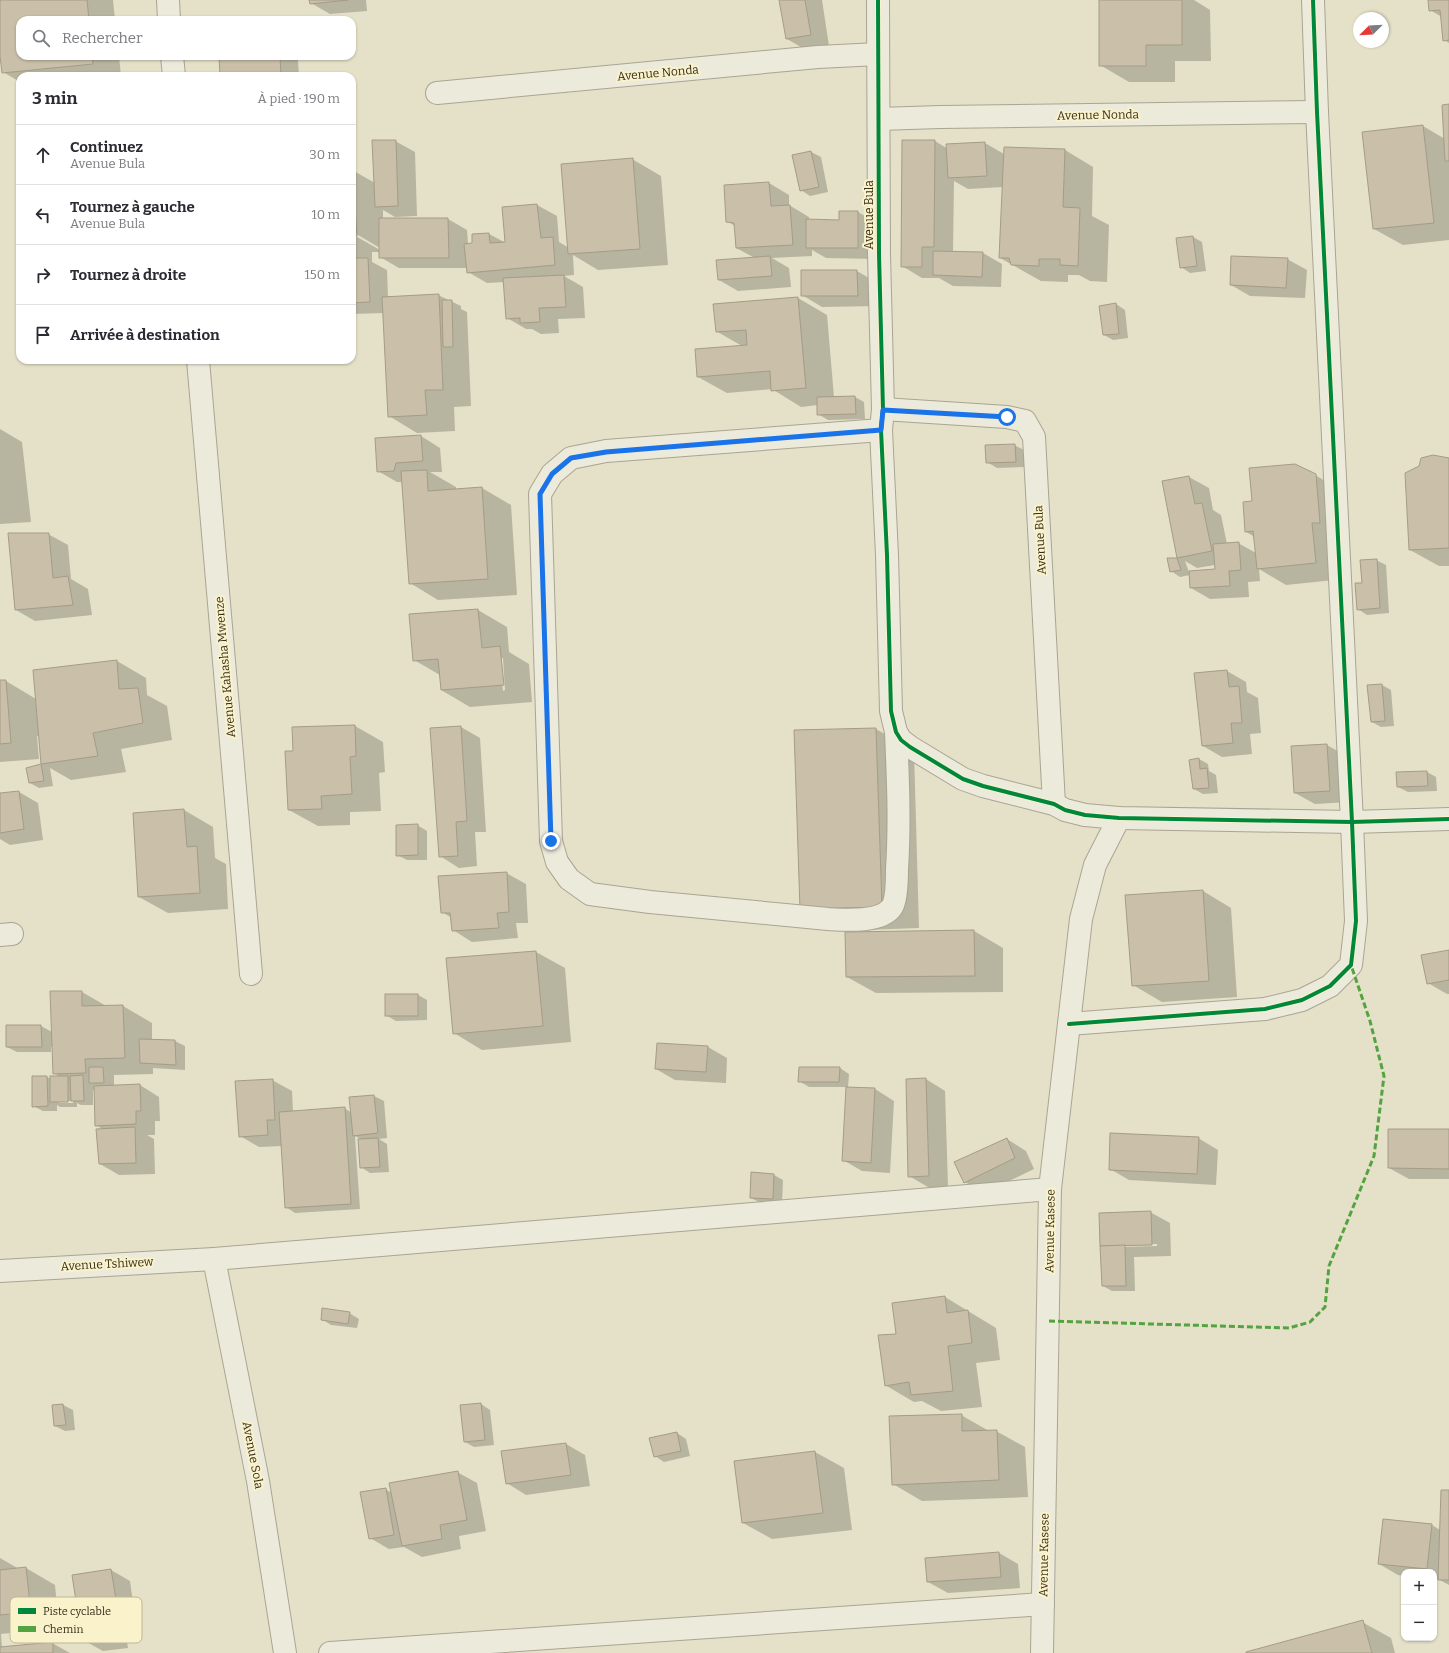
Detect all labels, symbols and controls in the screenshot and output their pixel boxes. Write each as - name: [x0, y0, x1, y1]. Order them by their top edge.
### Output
- north arrow: [1353, 12, 1389, 48]
- search box: [16, 16, 356, 60]
- icon: search: [30, 27, 52, 49]
- text: Rechercher: [62, 29, 143, 47]
- street label: Avenue Nonda: [617, 62, 700, 84]
- text: 3 min: [32, 88, 77, 109]
- text: À pied · 190 m: [258, 91, 340, 106]
- street label: Avenue Nonda: [1057, 107, 1139, 123]
- text: Continuez: [70, 138, 143, 156]
- icon: ahead: [32, 144, 54, 166]
- text: 30 m: [309, 147, 340, 162]
- text: Avenue Bula: [70, 156, 145, 171]
- street label: Avenue Bula: [862, 180, 876, 250]
- text: Tournez à gauche: [70, 198, 195, 216]
- icon: left: [32, 204, 54, 226]
- text: 10 m: [311, 207, 340, 222]
- text: Avenue Bula: [70, 216, 145, 231]
- icon: right: [32, 264, 54, 286]
- text: Tournez à droite: [70, 266, 186, 284]
- text: 150 m: [304, 267, 340, 282]
- icon: arrive: [32, 324, 54, 346]
- text: Arrivée à destination: [70, 326, 220, 344]
- route start: [998, 408, 1016, 426]
- street label: Avenue Bula: [1031, 505, 1049, 575]
- street label: Avenue Kahasha Mwenze: [212, 596, 238, 738]
- route end: [542, 832, 560, 850]
- street label: Avenue Kasese: [1042, 1189, 1058, 1273]
- street label: Avenue Tshiwew: [60, 1255, 154, 1273]
- street label: Avenue Sola: [240, 1420, 266, 1490]
- street label: Avenue Kasese: [1036, 1513, 1052, 1597]
- map controls: [1401, 1569, 1437, 1641]
- button: +: [1401, 1569, 1437, 1605]
- legend: [10, 1597, 142, 1643]
- text: Piste cyclable: [43, 1605, 111, 1618]
- button: −: [1401, 1605, 1437, 1641]
- text: Chemin: [43, 1623, 83, 1636]

